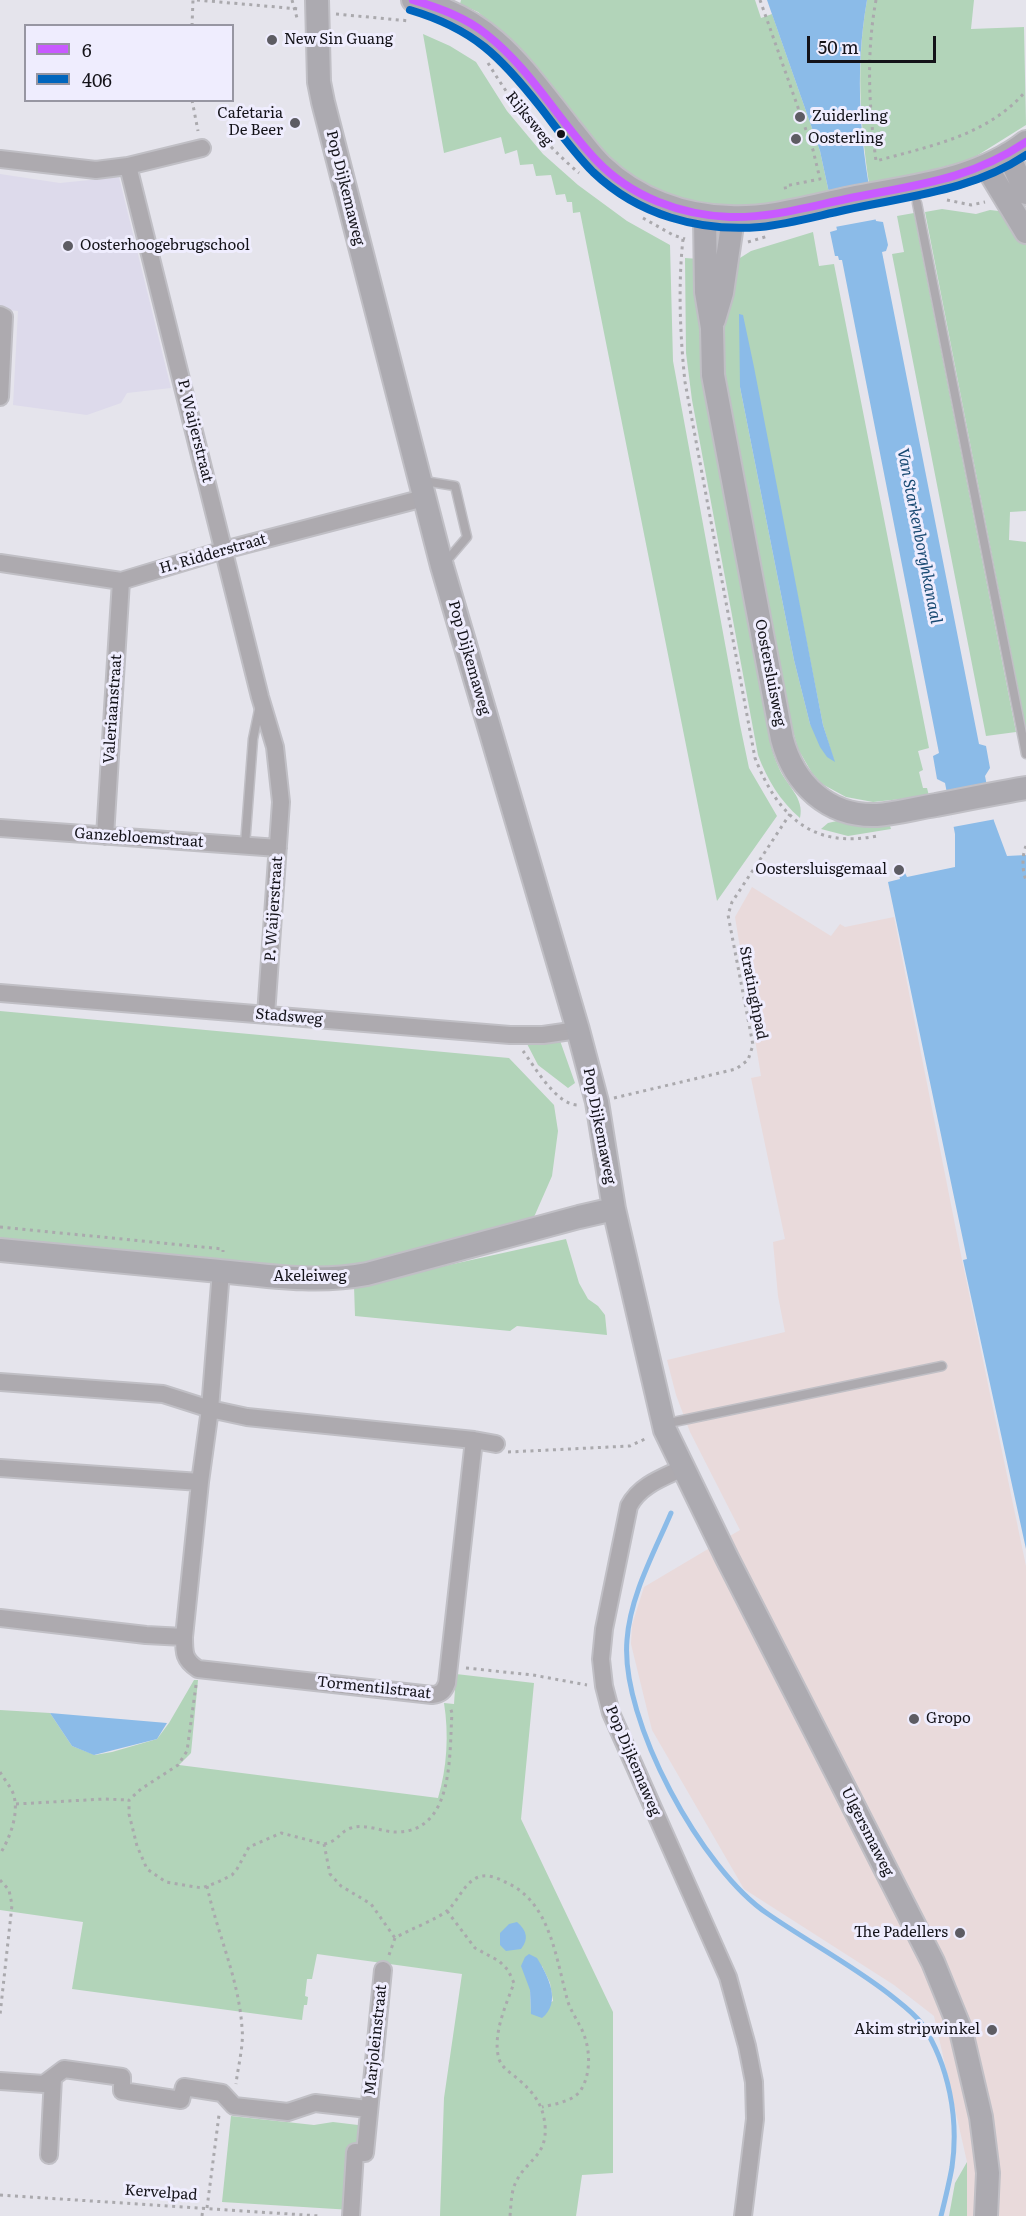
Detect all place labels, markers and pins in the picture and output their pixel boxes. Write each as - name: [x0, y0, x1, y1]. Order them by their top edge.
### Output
- place label: New Sin Guang: [284, 31, 393, 49]
- marker: New Sin Guang: [265, 33, 279, 47]
- place label: Cafetaria De Beer: [217, 105, 283, 140]
- place label: Zuiderling: [812, 108, 888, 126]
- marker: Zuiderling: [793, 110, 807, 124]
- marker: Cafetaria De Beer: [288, 116, 302, 130]
- unlabelled marker: [555, 128, 567, 140]
- place label: Oosterling: [808, 130, 883, 148]
- marker: Oosterling: [789, 132, 803, 146]
- place label: Oosterhoogebrugschool: [80, 237, 250, 255]
- marker: Oosterhoogebrugschool: [61, 239, 75, 253]
- place label: Oostersluisgemaal: [755, 861, 887, 879]
- marker: Oostersluisgemaal: [892, 863, 906, 877]
- place label: Gropo: [926, 1710, 971, 1728]
- marker: Gropo: [907, 1712, 921, 1726]
- place label: The Padellers: [854, 1924, 948, 1942]
- marker: The Padellers: [953, 1926, 967, 1940]
- place label: Akim stripwinkel: [854, 2021, 980, 2039]
- marker: Akim stripwinkel: [985, 2023, 999, 2037]

